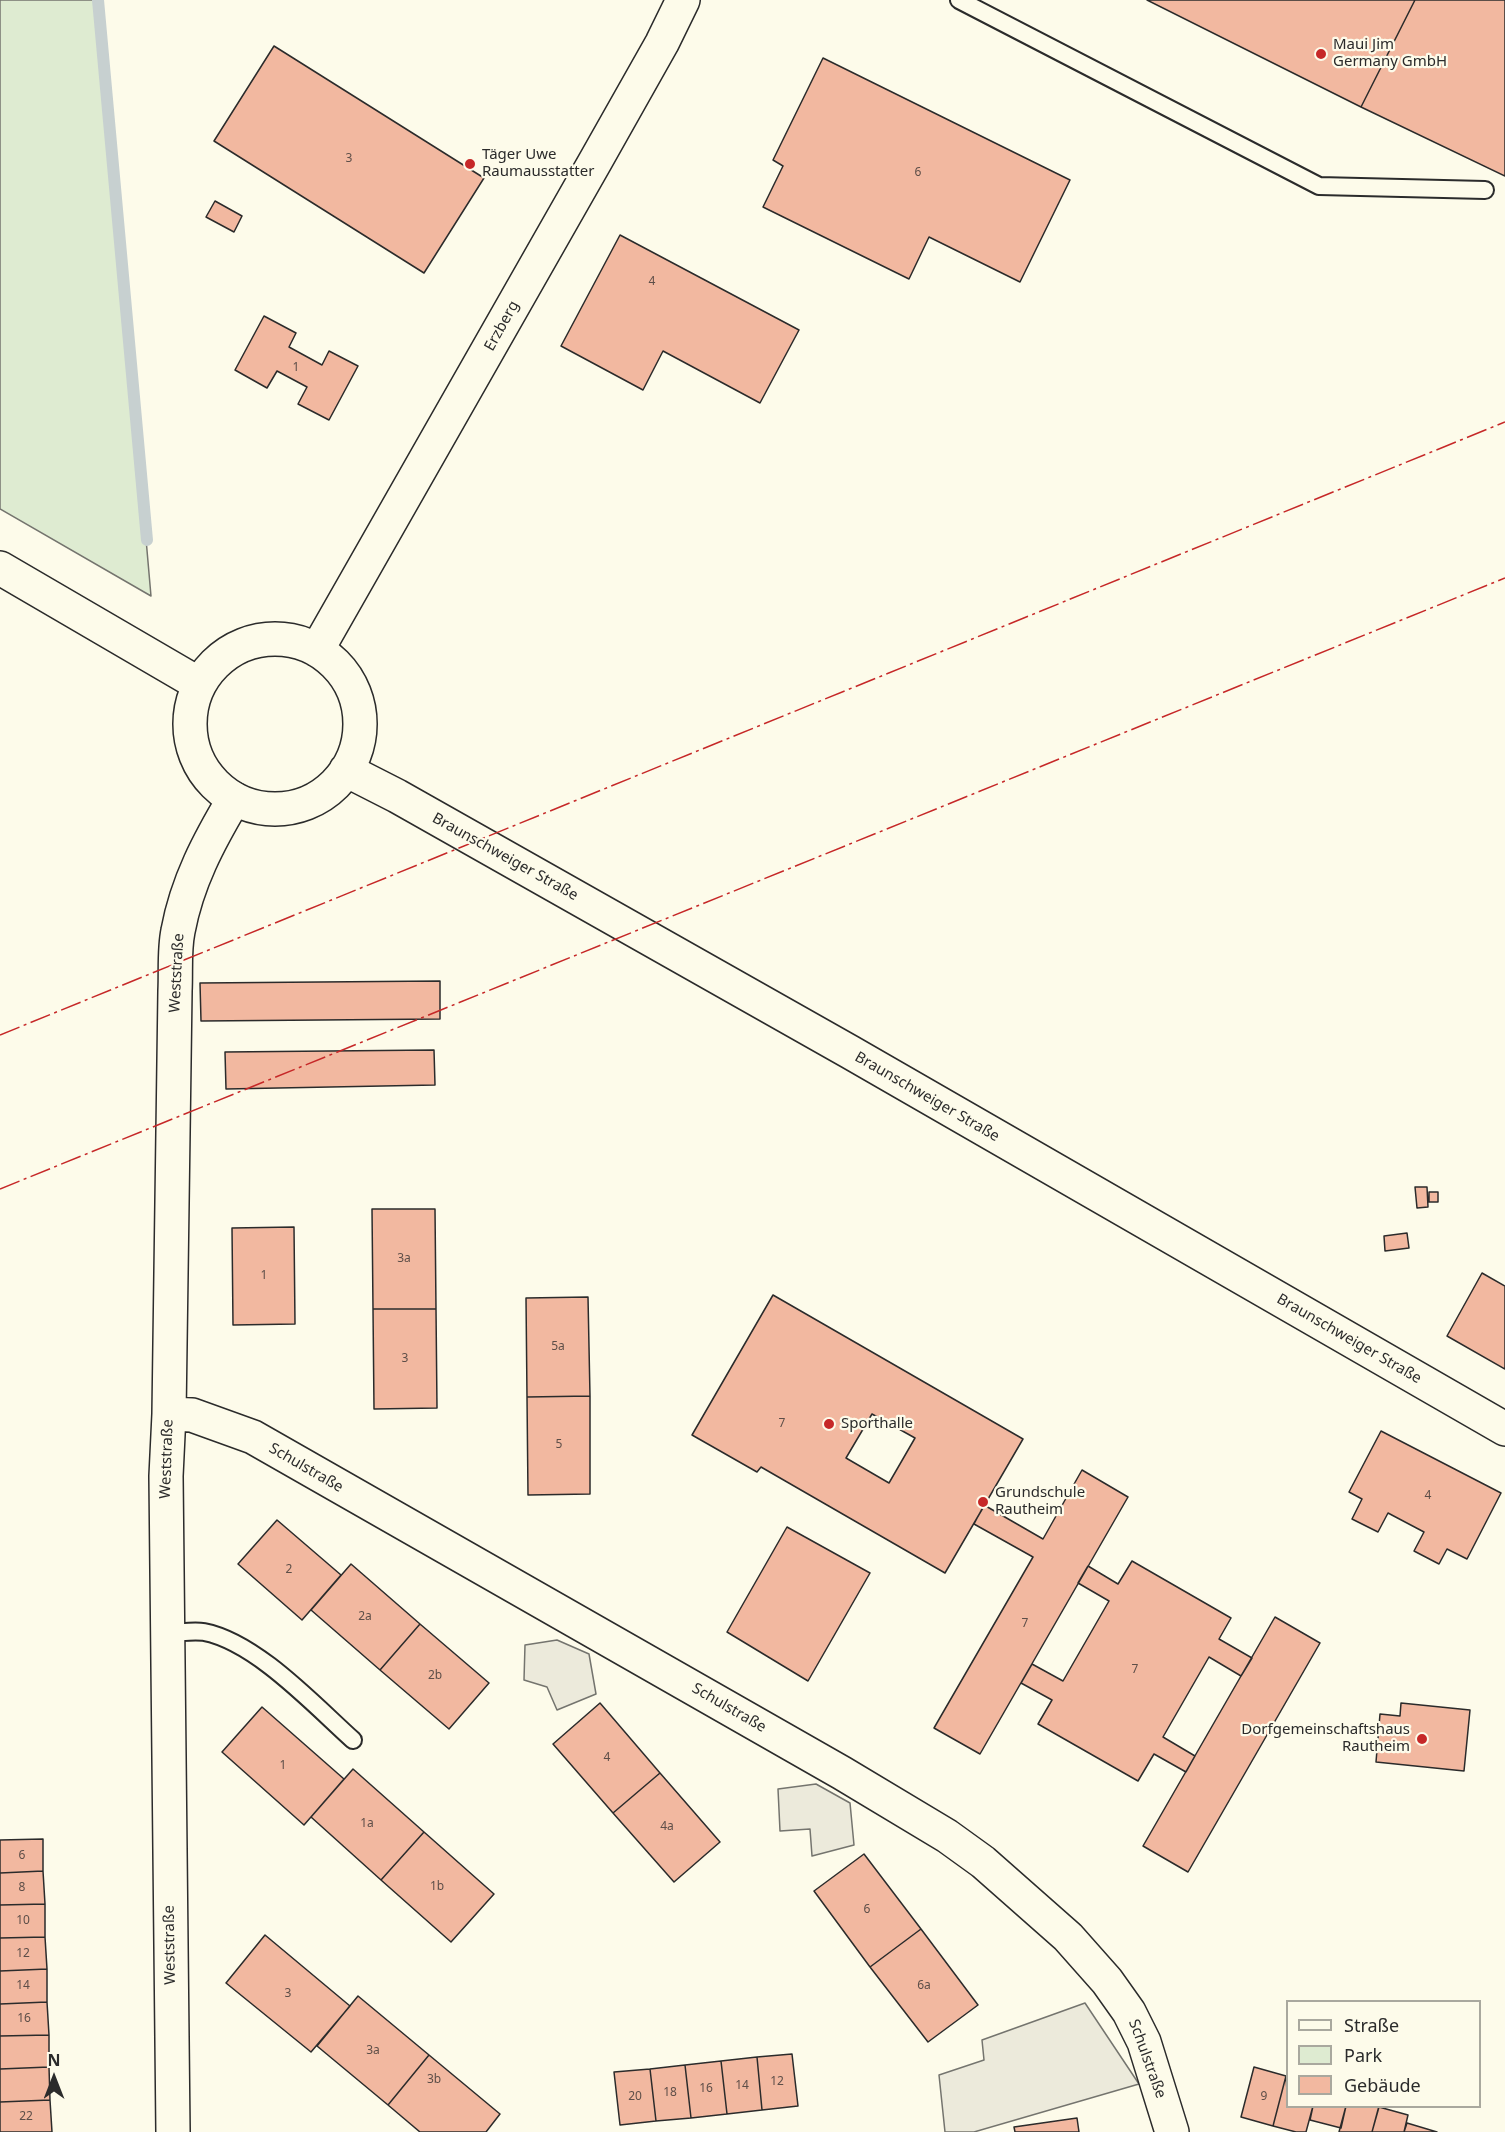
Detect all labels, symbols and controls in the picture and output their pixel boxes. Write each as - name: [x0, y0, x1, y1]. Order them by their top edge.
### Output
- place label: Maui Jim Germany GmbH: [1333, 36, 1447, 71]
- marker: Maui Jim Germany GmbH: [1314, 47, 1328, 61]
- place label: Täger Uwe Raumausstatter: [482, 146, 594, 181]
- house number: 3: [346, 152, 352, 166]
- marker: Täger Uwe Raumausstatter: [463, 157, 477, 171]
- house number: 6: [915, 166, 921, 180]
- house number: 4: [649, 275, 655, 289]
- street label: Erzberg: [481, 298, 523, 354]
- house number: 1: [293, 361, 299, 375]
- street label: Braunschweiger Straße: [429, 809, 581, 905]
- street label: Weststraße: [166, 933, 188, 1013]
- street label: Braunschweiger Straße: [851, 1048, 1003, 1146]
- house number: 3a: [397, 1252, 411, 1266]
- house number: 1: [261, 1269, 267, 1283]
- street label: Braunschweiger Straße: [1273, 1290, 1425, 1388]
- house number: 5a: [551, 1340, 565, 1354]
- house number: 3: [402, 1352, 408, 1366]
- place label: Sporthalle: [841, 1415, 913, 1433]
- house number: 7: [779, 1417, 785, 1431]
- marker: Sporthalle: [822, 1417, 836, 1431]
- street label: Weststraße: [157, 1419, 177, 1499]
- house number: 5: [556, 1438, 562, 1452]
- street label: Schulstraße: [266, 1440, 346, 1496]
- place label: Grundschule Rautheim: [995, 1484, 1085, 1519]
- house number: 4: [1425, 1489, 1431, 1503]
- marker: Grundschule Rautheim: [976, 1495, 990, 1509]
- house number: 2: [286, 1563, 292, 1577]
- house number: 2a: [358, 1610, 372, 1624]
- house number: 7: [1022, 1617, 1028, 1631]
- house number: 7: [1132, 1663, 1138, 1677]
- house number: 2b: [428, 1669, 442, 1683]
- street label: Schulstraße: [689, 1680, 769, 1736]
- place label: Dorfgemeinschaftshaus Rautheim: [1241, 1721, 1410, 1756]
- marker: Dorfgemeinschaftshaus Rautheim: [1415, 1732, 1429, 1746]
- house number: 4: [604, 1751, 610, 1765]
- house number: 1: [280, 1759, 286, 1773]
- house number: 1a: [360, 1817, 374, 1831]
- house number: 4a: [660, 1820, 674, 1834]
- house number: 6: [19, 1849, 25, 1863]
- house number: 1b: [430, 1880, 444, 1894]
- house number: 8: [19, 1881, 25, 1895]
- house number: 6: [864, 1903, 870, 1917]
- street label: Weststraße: [160, 1905, 180, 1985]
- house number: 10: [16, 1914, 30, 1928]
- house number: 12: [16, 1947, 30, 1961]
- house number: 14: [16, 1979, 30, 1993]
- house number: 6a: [917, 1979, 931, 1993]
- house number: 3: [285, 1987, 291, 2001]
- legend: [1286, 2000, 1481, 2108]
- house number: 16: [17, 2012, 31, 2026]
- text: Straße: [1344, 2013, 1399, 2037]
- street label: Schulstraße: [1124, 2017, 1170, 2101]
- text: Park: [1344, 2043, 1382, 2067]
- house number: 3a: [366, 2044, 380, 2058]
- north arrow: [24, 2048, 84, 2108]
- text: N: [47, 2049, 61, 2071]
- house number: 3b: [427, 2073, 441, 2087]
- text: Gebäude: [1344, 2073, 1421, 2097]
- house number: 12: [770, 2075, 784, 2089]
- house number: 14: [735, 2079, 749, 2093]
- house number: 16: [699, 2082, 713, 2096]
- house number: 18: [663, 2086, 677, 2100]
- house number: 20: [628, 2090, 642, 2104]
- house number: 9: [1261, 2090, 1267, 2104]
- house number: 22: [19, 2110, 33, 2124]

